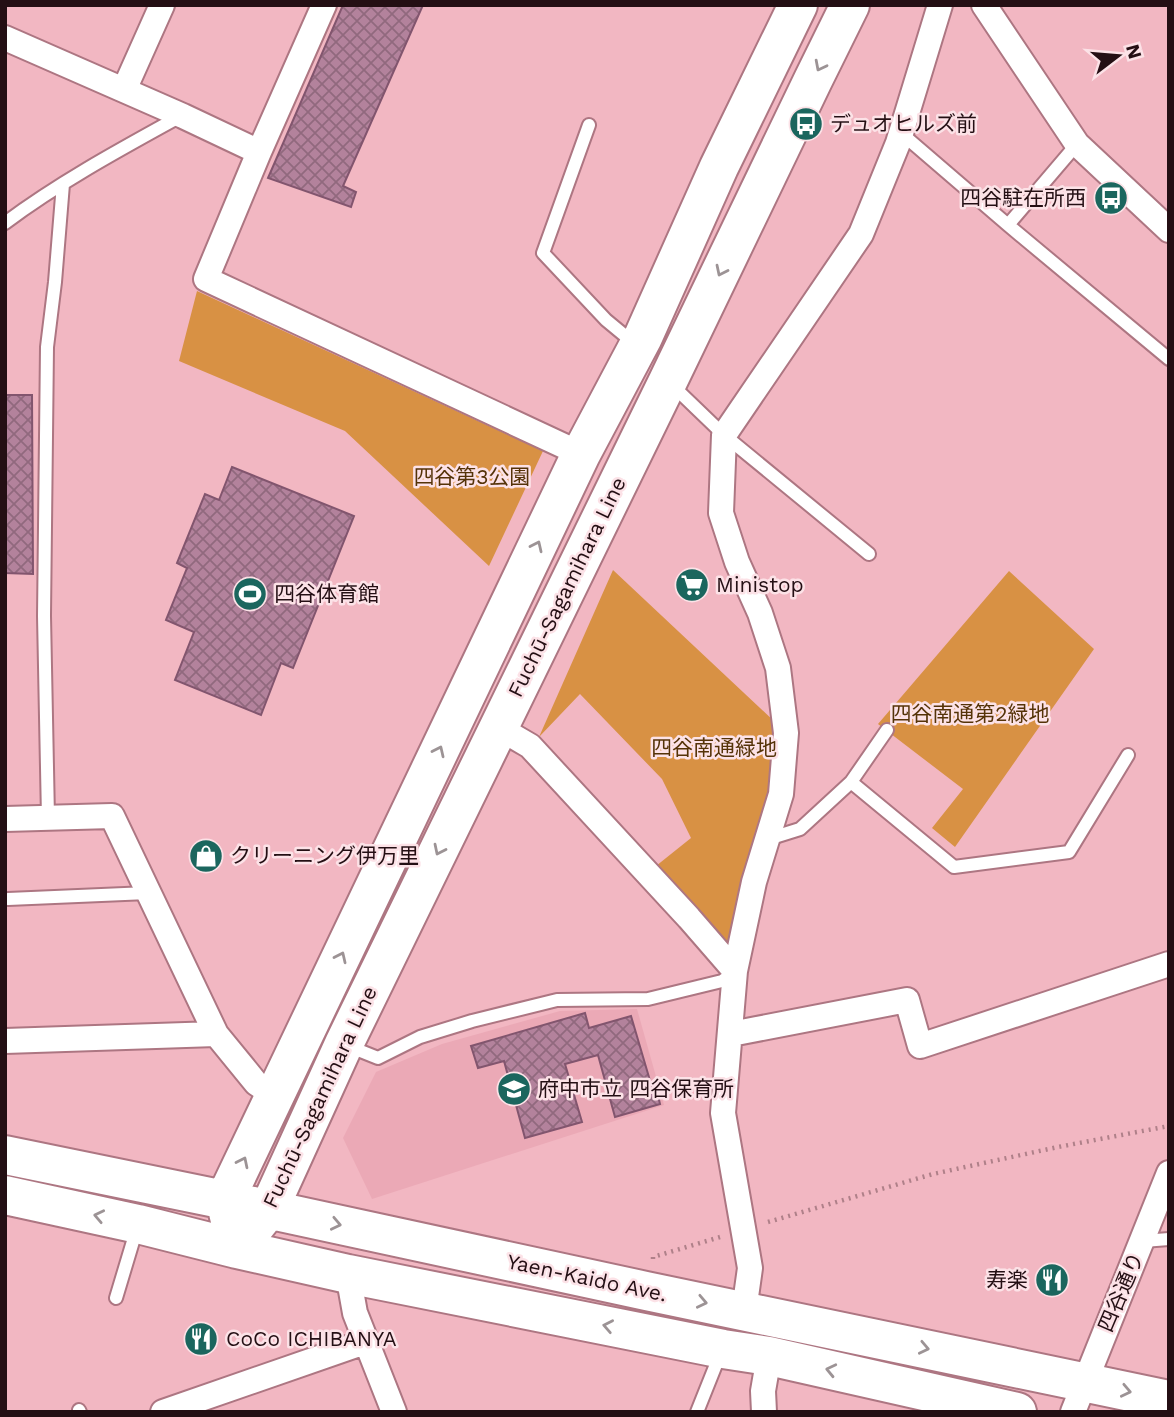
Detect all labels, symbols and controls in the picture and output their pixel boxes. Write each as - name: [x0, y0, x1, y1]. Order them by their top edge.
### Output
- north arrow: [1083, 21, 1153, 91]
- text: N: [1121, 42, 1147, 61]
- one-way arrow: [814, 59, 828, 71]
- bus stop icon: デュオヒルズ前: [787, 105, 825, 143]
- place label: デュオヒルズ前: [830, 111, 977, 136]
- bus stop icon: 四谷駐在所西: [1092, 179, 1130, 217]
- place label: 四谷駐在所西: [960, 185, 1086, 210]
- one-way arrow: [715, 264, 729, 276]
- park label: 四谷第3公園: [413, 464, 531, 489]
- street label: Fuchū-Sagamihara Line: [502, 473, 631, 701]
- one-way arrow: [528, 541, 542, 553]
- supermarket icon: Ministop: [673, 566, 711, 604]
- place label: Ministop: [716, 572, 804, 597]
- sports icon: 四谷体育館: [231, 575, 269, 613]
- place label: 四谷体育館: [274, 581, 379, 606]
- park label: 四谷南通第2緑地: [890, 701, 1050, 726]
- park label: 四谷南通緑地: [651, 735, 777, 760]
- one-way arrow: [431, 746, 445, 758]
- shop icon: クリーニング伊万里: [187, 837, 225, 875]
- place label: クリーニング伊万里: [230, 843, 419, 868]
- one-way arrow: [434, 843, 448, 855]
- one-way arrow: [333, 952, 347, 964]
- street label: Fuchū-Sagamihara Line: [257, 982, 382, 1212]
- school or university icon: 府中市立 四谷保育所: [495, 1070, 533, 1108]
- place label: 府中市立 四谷保育所: [538, 1076, 734, 1101]
- one-way arrow: [235, 1157, 249, 1169]
- one-way arrow: [93, 1210, 105, 1224]
- one-way arrow: [330, 1215, 342, 1230]
- street label: Yaen-Kaido Ave.: [505, 1248, 669, 1307]
- street label: 四谷通り: [1093, 1248, 1148, 1335]
- restaurant icon: 寿楽: [1033, 1261, 1071, 1299]
- place label: 寿楽: [986, 1267, 1028, 1292]
- one-way arrow: [696, 1294, 708, 1309]
- one-way arrow: [602, 1319, 614, 1334]
- restaurant icon: CoCo ICHIBANYA: [182, 1320, 220, 1358]
- place label: CoCo ICHIBANYA: [226, 1326, 397, 1351]
- one-way arrow: [918, 1340, 930, 1355]
- one-way arrow: [825, 1364, 837, 1379]
- one-way arrow: [1120, 1382, 1132, 1397]

